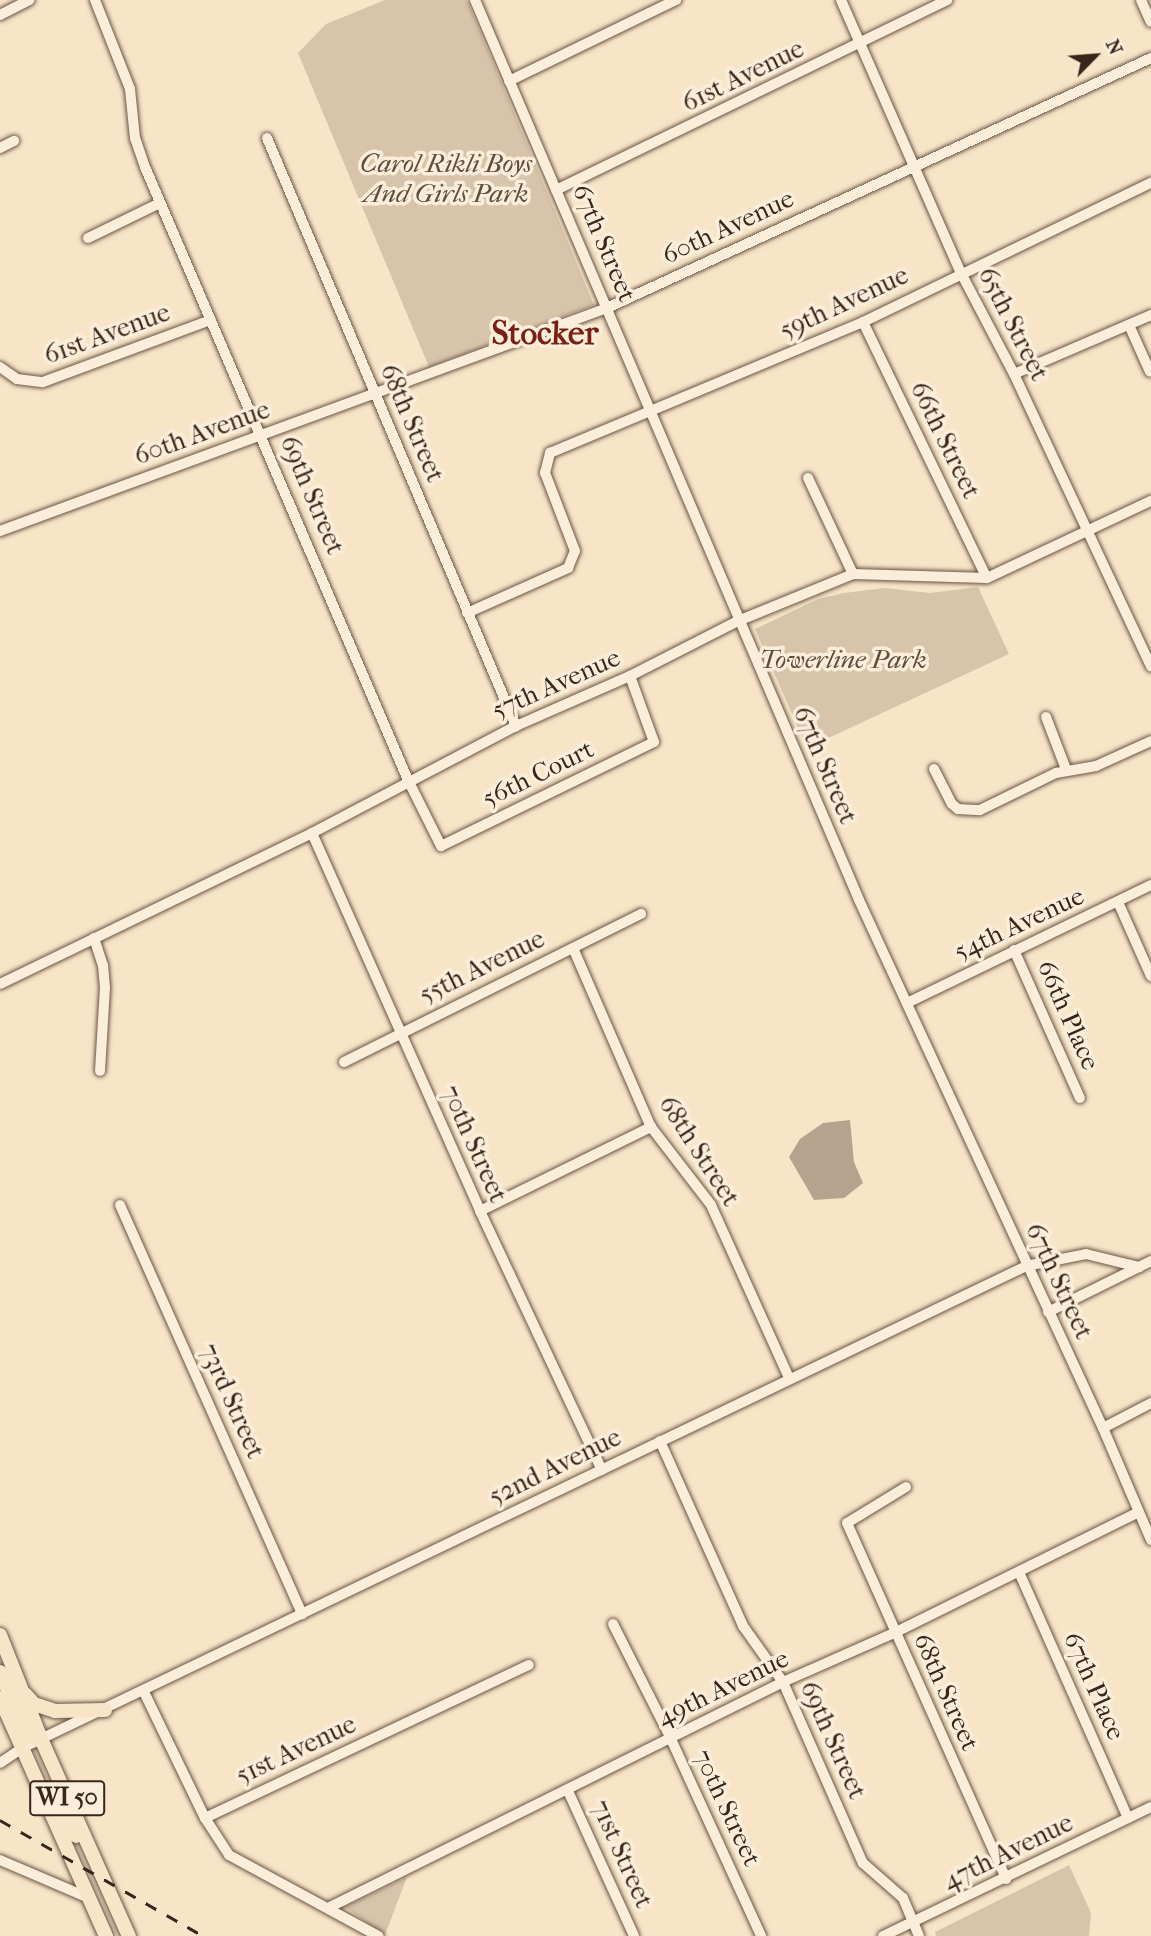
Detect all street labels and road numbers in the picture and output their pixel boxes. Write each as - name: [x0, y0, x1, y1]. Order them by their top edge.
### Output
- street label: 61st Avenue: [677, 33, 809, 119]
- street label: 67th Street: [565, 180, 643, 306]
- street label: 60th Avenue: [657, 183, 799, 271]
- street label: 59th Avenue: [775, 260, 913, 346]
- street label: 65th Street: [971, 262, 1055, 386]
- street label: 61st Avenue: [40, 297, 174, 371]
- street label: 68th Street: [373, 359, 451, 487]
- street label: 66th Street: [903, 376, 987, 504]
- street label: 60th Avenue: [130, 394, 274, 472]
- street label: 69th Street: [273, 431, 351, 559]
- street label: 57th Avenue: [487, 642, 625, 726]
- street label: 67th Street: [786, 702, 864, 828]
- street label: 56th Court: [477, 734, 599, 814]
- street label: 54th Avenue: [949, 880, 1089, 968]
- street label: 55th Avenue: [414, 923, 550, 1011]
- street label: 66th Place: [1030, 955, 1106, 1075]
- street label: 70th Street: [434, 1081, 514, 1207]
- street label: 68th Street: [652, 1090, 746, 1212]
- street label: 67th Street: [1019, 1218, 1099, 1344]
- street label: 73rd Street: [193, 1339, 271, 1463]
- street label: 52nd Avenue: [484, 1422, 626, 1512]
- street label: 67th Place: [1056, 1627, 1132, 1745]
- street label: 68th Street: [906, 1628, 986, 1756]
- street label: 49th Avenue: [652, 1643, 794, 1733]
- street label: 69th Street: [793, 1676, 873, 1804]
- street label: 51st Avenue: [231, 1709, 361, 1791]
- street label: 70th Street: [686, 1745, 768, 1871]
- road number: WI 50: [28, 1778, 106, 1818]
- street label: 71st Street: [584, 1795, 660, 1913]
- street label: 47th Avenue: [938, 1807, 1078, 1897]

